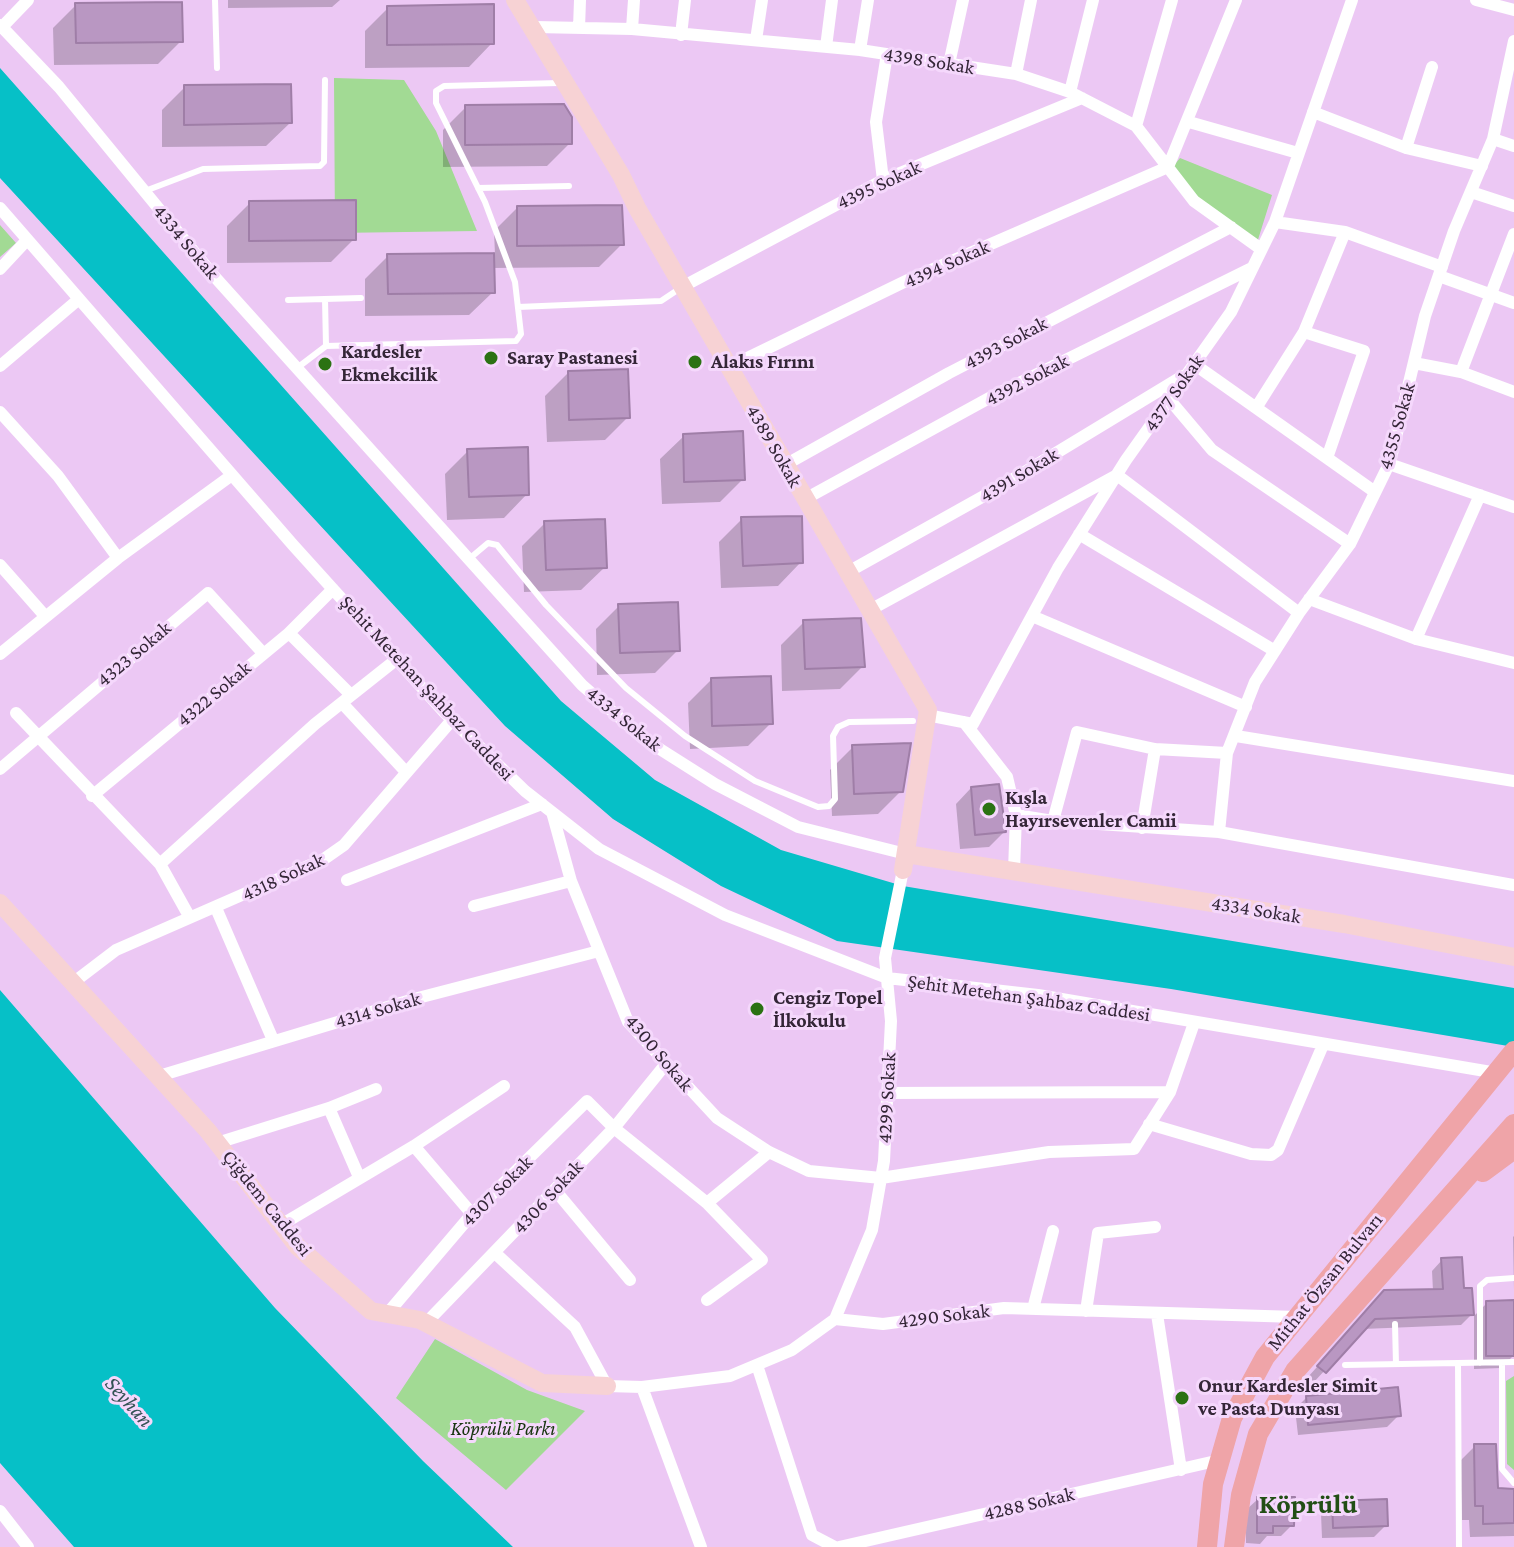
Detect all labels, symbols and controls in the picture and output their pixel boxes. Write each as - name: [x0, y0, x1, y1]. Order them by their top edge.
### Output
- street label: 4398 Sokak: [882, 42, 976, 80]
- street label: 4395 Sokak: [833, 155, 925, 215]
- street label: 4334 Sokak: [148, 200, 224, 284]
- street label: 4394 Sokak: [901, 235, 993, 293]
- street label: 4393 Sokak: [961, 311, 1051, 375]
- place label: Kardesler Ekmekcilik: [341, 340, 437, 387]
- place label: Saray Pastanesi: [507, 346, 638, 370]
- marker: Saray Pastanesi: [482, 349, 500, 367]
- street label: 4392 Sokak: [981, 349, 1073, 411]
- place label: Alakıs Fırını: [711, 350, 814, 374]
- street label: 4377 Sokak: [1139, 350, 1209, 436]
- marker: Alakıs Fırını: [686, 353, 704, 371]
- marker: Kardesler Ekmekcilik: [316, 355, 334, 373]
- street label: 4355 Sokak: [1373, 380, 1421, 472]
- street label: 4389 Sokak: [741, 400, 807, 492]
- street label: 4391 Sokak: [975, 442, 1063, 508]
- street label: Şehit Metehan Şahbaz Caddesi: [335, 590, 519, 786]
- street label: 4323 Sokak: [92, 616, 176, 692]
- street label: 4322 Sokak: [172, 656, 256, 732]
- street label: 4334 Sokak: [581, 681, 667, 757]
- place label: Kışla Hayırsevenler Camii: [1005, 786, 1177, 833]
- marker: Kışla Hayırsevenler Camii: [980, 800, 998, 818]
- street label: 4318 Sokak: [238, 847, 328, 907]
- street label: 4334 Sokak: [1209, 891, 1303, 929]
- street label: Şehit Metehan Şahbaz Caddesi: [906, 969, 1152, 1027]
- street label: 4314 Sokak: [333, 986, 423, 1034]
- place label: Cengiz Topel İlkokulu: [773, 986, 882, 1033]
- marker: Cengiz Topel İlkokulu: [748, 1000, 766, 1018]
- street label: 4300 Sokak: [620, 1010, 698, 1096]
- street label: 4299 Sokak: [873, 1052, 901, 1144]
- street label: Çiğdem Caddesi: [217, 1145, 317, 1261]
- street label: 4307 Sokak: [456, 1150, 538, 1232]
- street label: 4306 Sokak: [508, 1155, 588, 1239]
- street label: Mithat Özsan Bulvarı: [1262, 1208, 1388, 1356]
- street label: 4290 Sokak: [897, 1298, 991, 1334]
- water label: Seyhan: [99, 1371, 159, 1433]
- place label: Onur Kardesler Simit ve Pasta Dunyası: [1198, 1374, 1377, 1421]
- marker: Onur Kardesler Simit ve Pasta Dunyası: [1173, 1389, 1191, 1407]
- park label: Köprülü Parkı: [451, 1417, 555, 1441]
- street label: 4288 Sokak: [981, 1482, 1077, 1526]
- district label: Köprülü: [1259, 1487, 1357, 1521]

